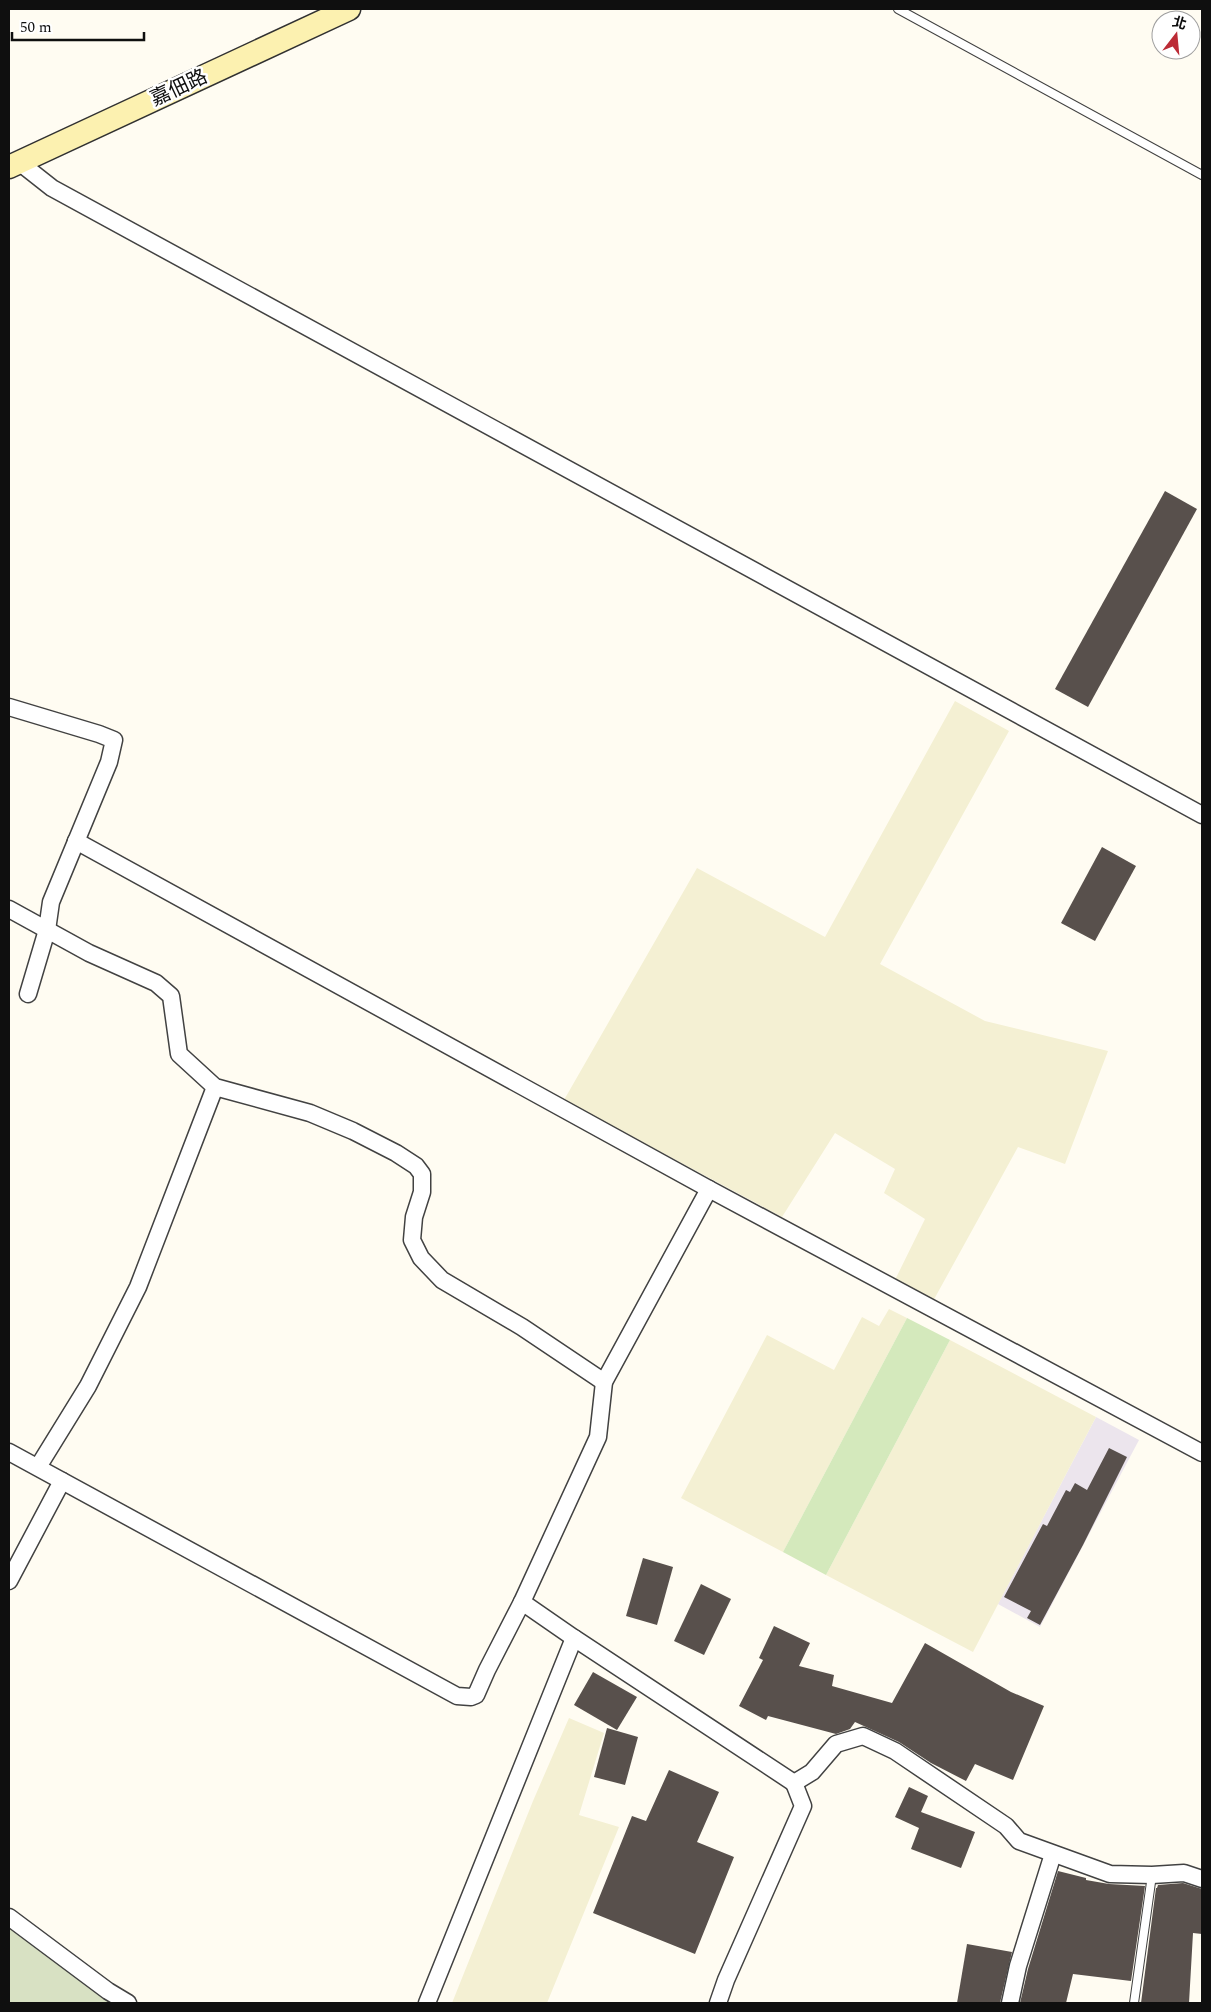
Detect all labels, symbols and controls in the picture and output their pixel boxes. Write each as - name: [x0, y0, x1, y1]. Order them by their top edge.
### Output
- scale bar: [12, 10, 145, 42]
- north arrow: [1151, 10, 1201, 60]
- text: 北: [1170, 11, 1189, 35]
- text: 50 m: [20, 16, 52, 39]
- street label: 嘉佃路: [145, 62, 213, 114]

